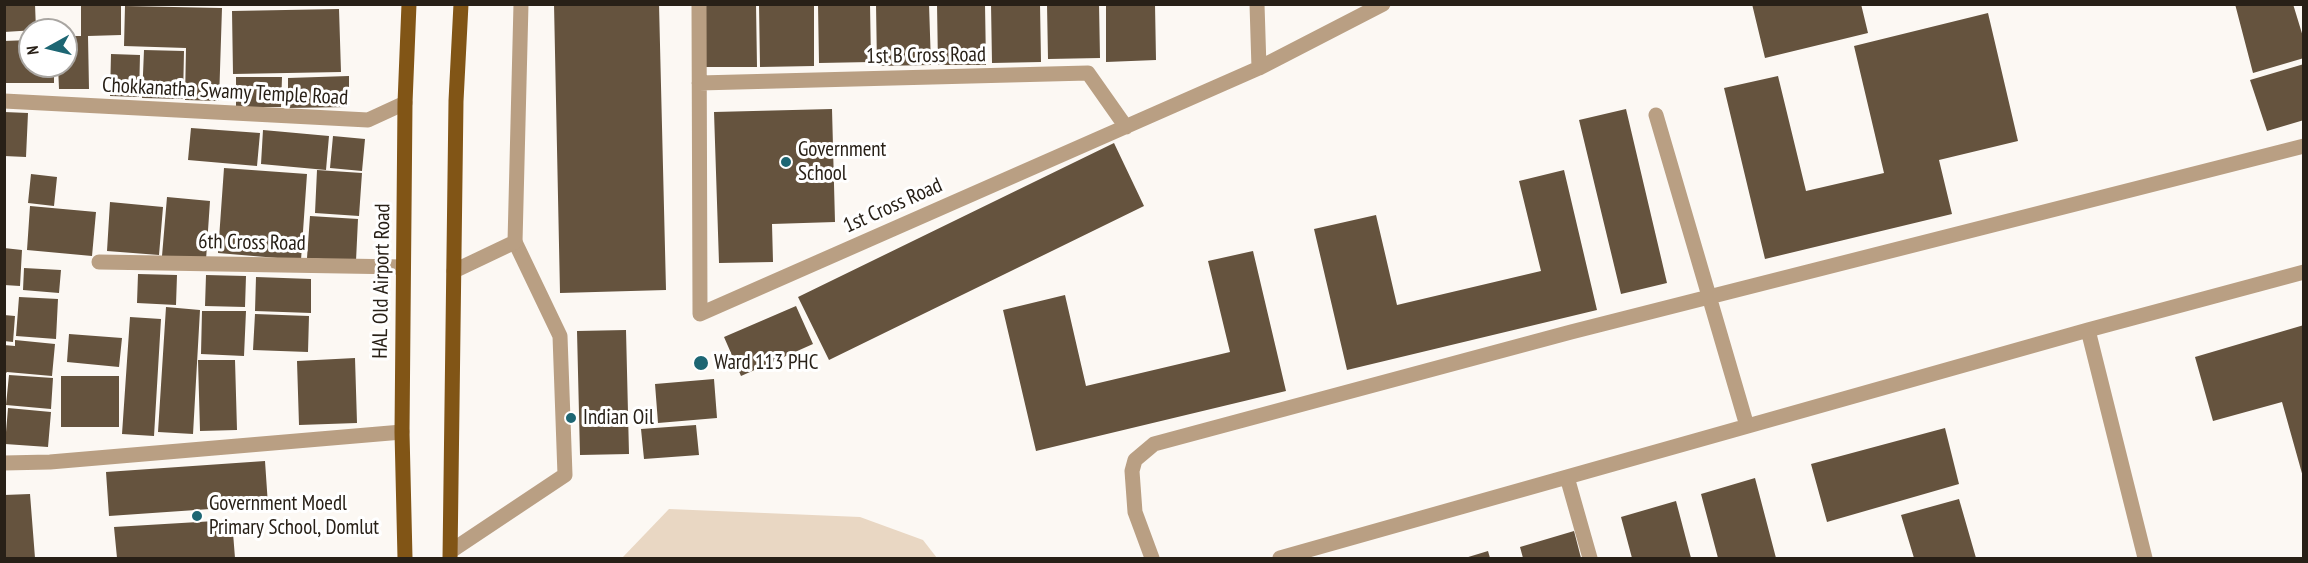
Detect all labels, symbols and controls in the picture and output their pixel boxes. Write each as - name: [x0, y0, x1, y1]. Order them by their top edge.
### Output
- north arrow: [18, 18, 78, 78]
- street label: 1st B Cross Road: [866, 42, 986, 70]
- text: N: [22, 45, 43, 56]
- street label: Chokkanatha Swamy Temple Road: [101, 73, 349, 111]
- place label: Government School: [798, 137, 886, 187]
- marker: Government School: [779, 155, 793, 169]
- street label: 1st Cross Road: [840, 173, 946, 239]
- street label: HAL Old Airport Road: [368, 203, 396, 359]
- street label: 6th Cross Road: [198, 229, 306, 257]
- place label: Ward 113 PHC: [714, 350, 818, 376]
- marker: Ward 113 PHC: [692, 354, 710, 372]
- place label: Indian Oil: [583, 405, 654, 431]
- marker: Indian Oil: [564, 411, 578, 425]
- place label: Government Moedl Primary School, Domlut: [209, 491, 379, 541]
- marker: Government Moedl Primary School, Domlut: [190, 509, 204, 523]

